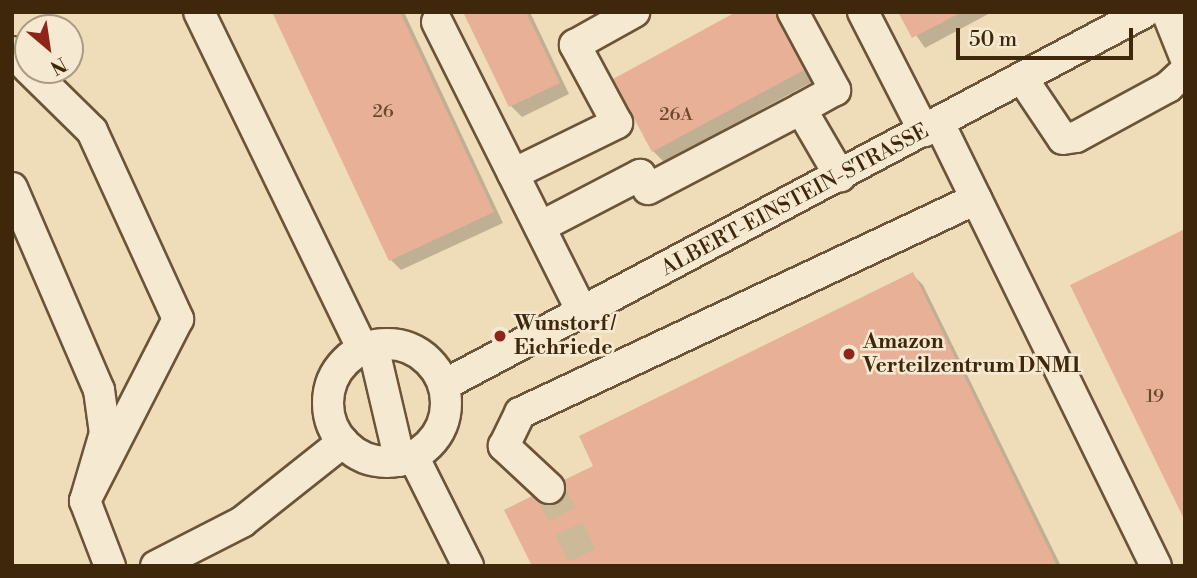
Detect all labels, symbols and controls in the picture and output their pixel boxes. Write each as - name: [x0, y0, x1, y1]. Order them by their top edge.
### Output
- north arrow: [14, 14, 84, 84]
- scale bar: [959, 14, 1136, 58]
- text: 50 m: [969, 27, 1017, 53]
- text: N: [46, 51, 71, 80]
- house number: 26: [372, 101, 394, 123]
- house number: 26A: [659, 104, 693, 126]
- street label: ALBERT-EINSTEIN-STRASSE: [657, 119, 933, 281]
- place label: Wunstorf / Eichriede: [514, 311, 615, 361]
- marker: Wunstorf / Eichriede: [492, 328, 508, 344]
- place label: Amazon Verteilzentrum DNM1: [863, 329, 1081, 379]
- marker: Amazon Verteilzentrum DNM1: [841, 346, 857, 362]
- house number: 19: [1146, 386, 1164, 408]

